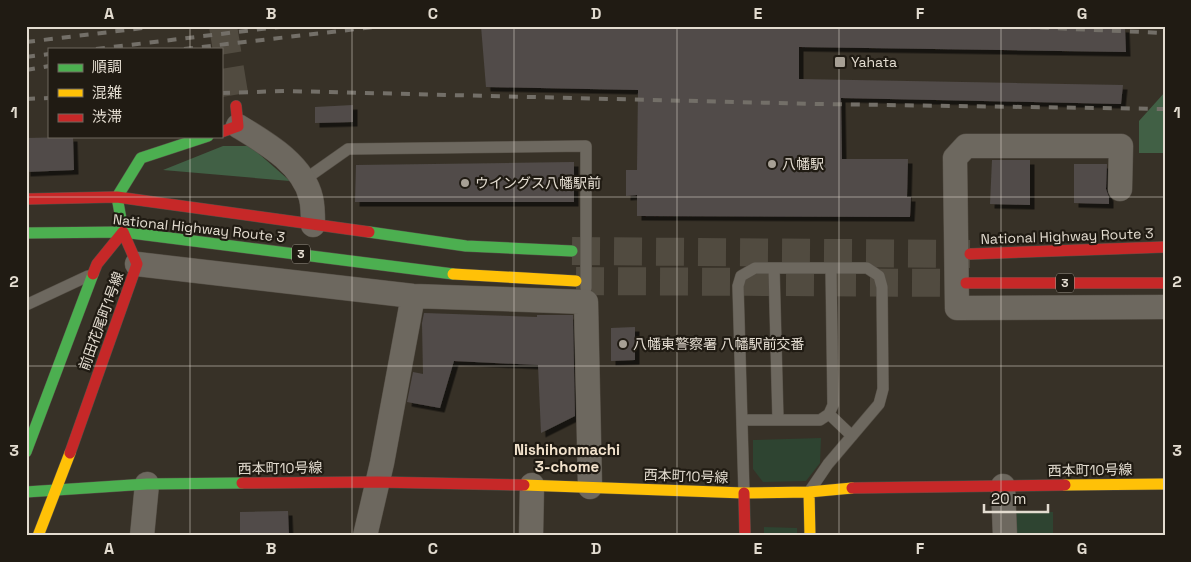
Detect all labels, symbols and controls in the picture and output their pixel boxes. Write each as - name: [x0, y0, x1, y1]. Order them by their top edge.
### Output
- text: A: [104, 3, 114, 24]
- text: B: [266, 3, 276, 24]
- text: C: [428, 3, 438, 24]
- text: D: [591, 3, 601, 24]
- text: E: [754, 3, 763, 24]
- text: F: [916, 3, 925, 24]
- text: G: [1077, 3, 1087, 24]
- legend: [48, 48, 222, 138]
- place label: Yahata: [851, 53, 897, 71]
- marker: Yahata: [833, 55, 847, 69]
- text: 順調: [92, 57, 122, 76]
- text: 混雑: [92, 83, 122, 102]
- text: 1: [10, 102, 18, 123]
- text: 1: [1173, 102, 1181, 123]
- text: 渋滞: [92, 107, 122, 126]
- place label: 八幡駅: [782, 155, 824, 173]
- marker: 八幡駅: [766, 158, 778, 170]
- place label: ウイングス八幡駅前: [475, 174, 601, 192]
- marker: ウイングス八幡駅前: [459, 177, 471, 189]
- street label: National Highway Route 3: [112, 210, 286, 246]
- street label: National Highway Route 3: [980, 224, 1154, 248]
- road number: 3: [292, 244, 310, 264]
- street label: 前田花尾町1号線: [75, 269, 127, 373]
- text: 2: [9, 271, 19, 292]
- text: 2: [1172, 271, 1182, 292]
- road number: 3: [1056, 274, 1074, 292]
- place label: 八幡東警察署 八幡駅前交番: [633, 335, 805, 353]
- marker: 八幡東警察署 八幡駅前交番: [617, 338, 629, 350]
- text: 3: [9, 440, 19, 461]
- district label: Nishihonmachi 3-chome: [514, 440, 620, 476]
- text: 3: [1172, 440, 1182, 461]
- street label: 西本町10号線: [237, 458, 323, 478]
- street label: 西本町10号線: [1047, 460, 1133, 480]
- street label: 西本町10号線: [643, 466, 729, 486]
- scale bar: [984, 482, 1047, 514]
- text: 20 m: [991, 489, 1026, 508]
- text: A: [104, 538, 114, 559]
- text: B: [266, 538, 276, 559]
- text: C: [428, 538, 438, 559]
- text: D: [591, 538, 601, 559]
- text: E: [754, 538, 763, 559]
- text: F: [916, 538, 925, 559]
- text: G: [1077, 538, 1087, 559]

